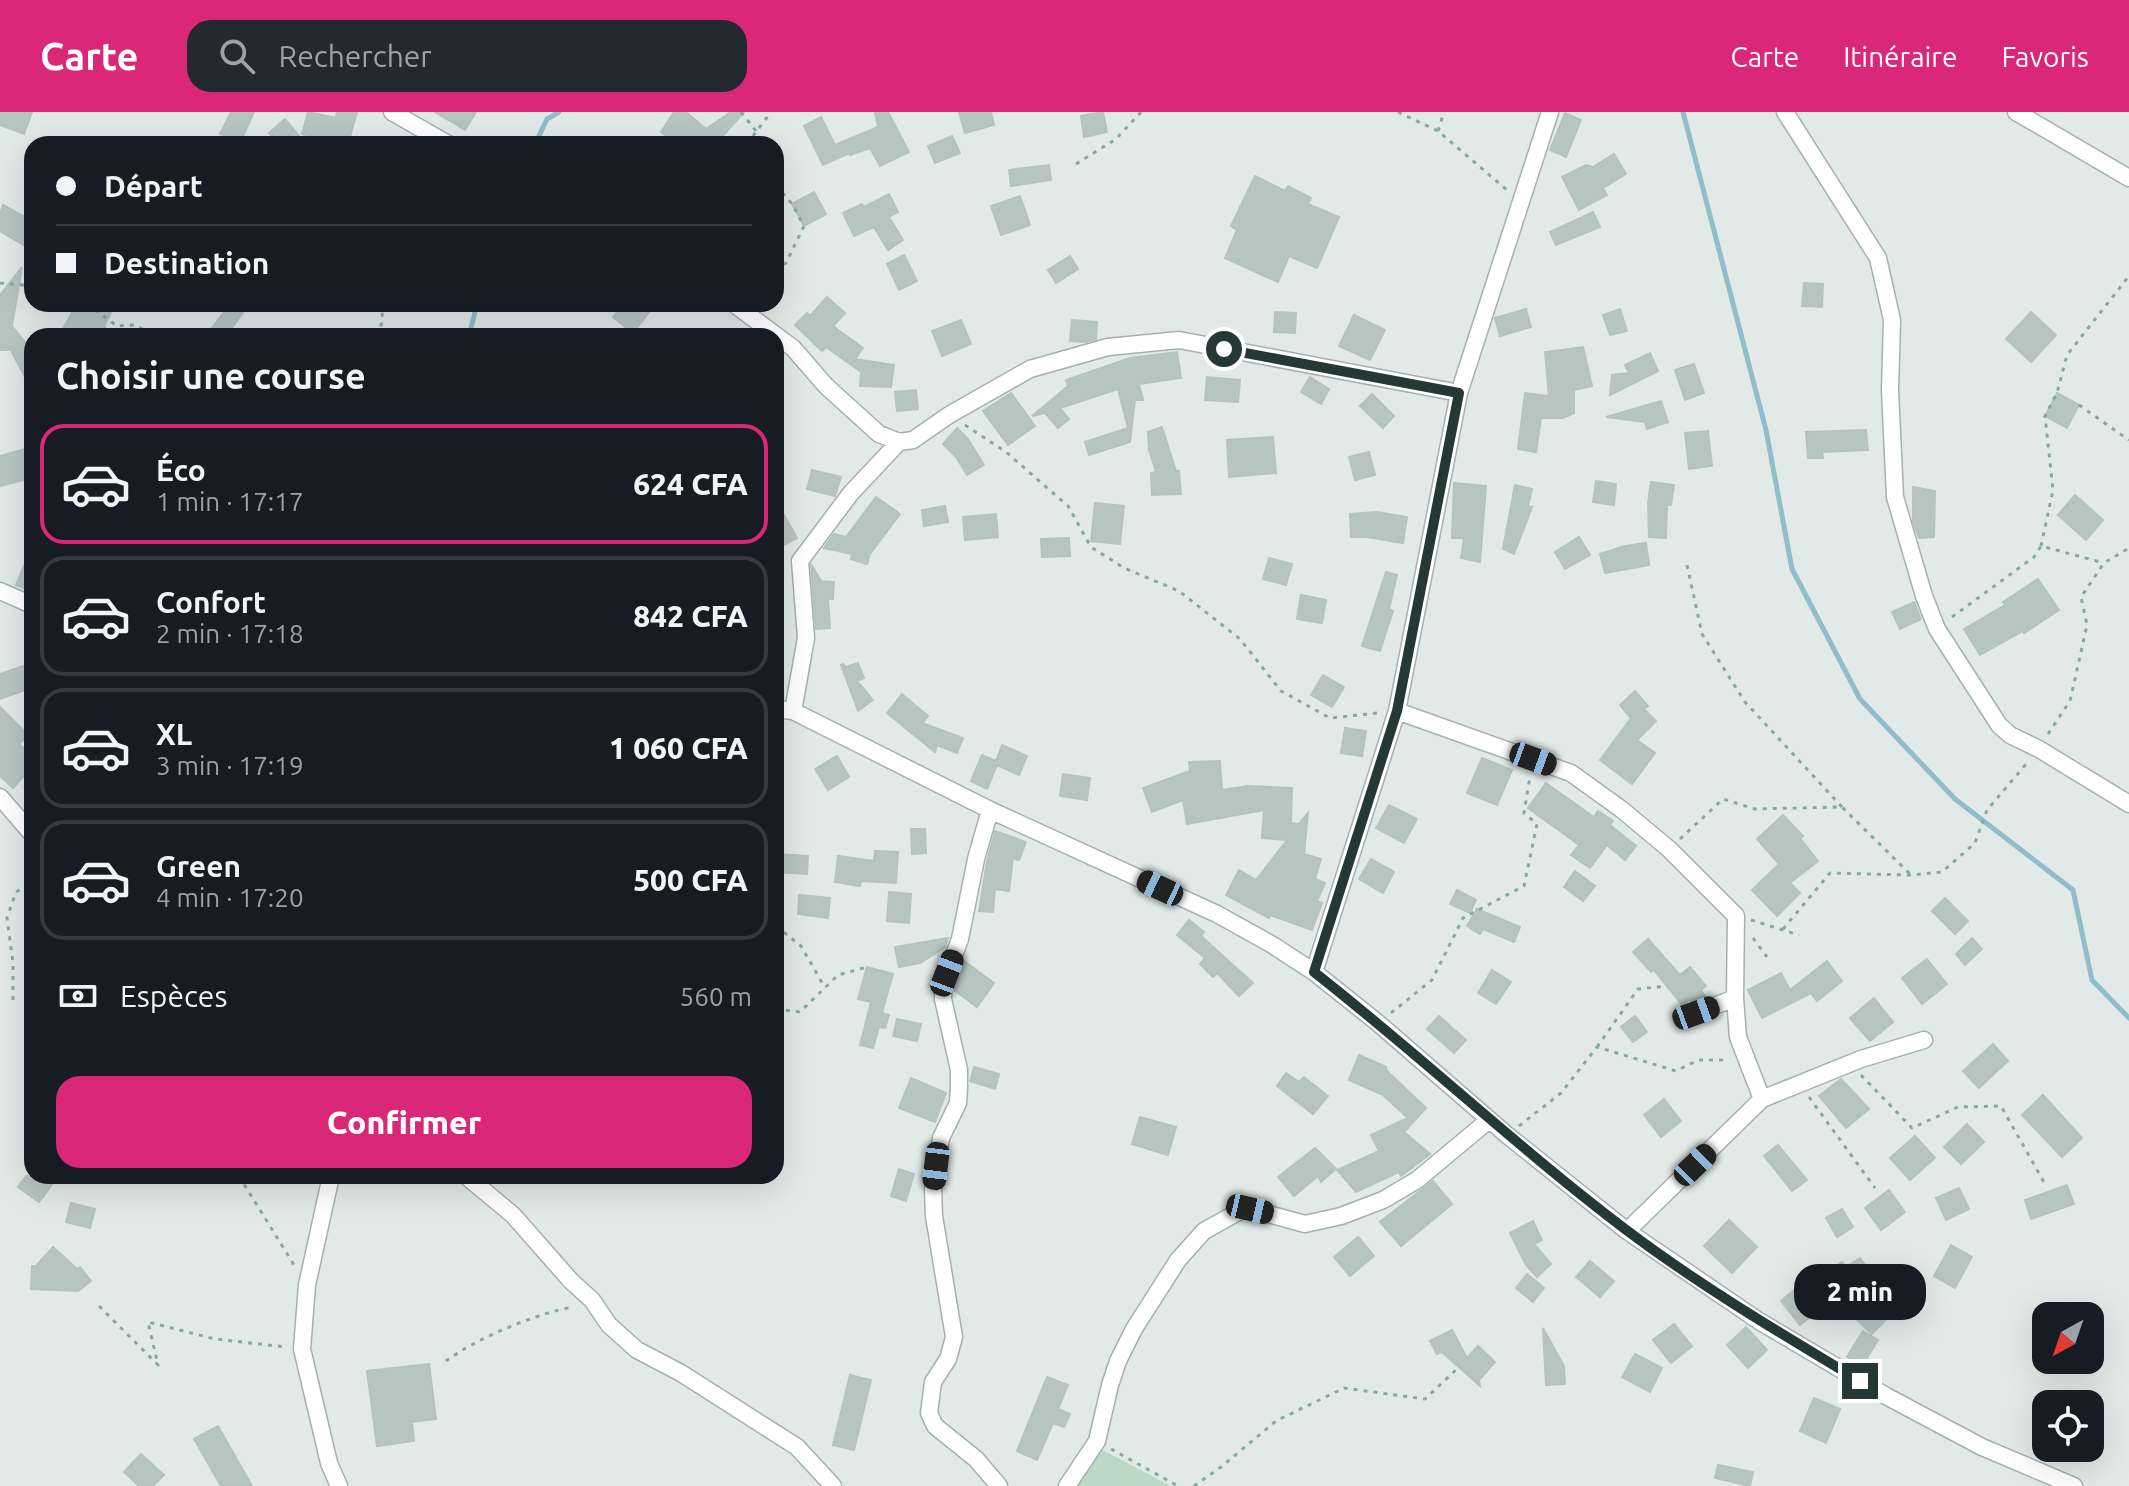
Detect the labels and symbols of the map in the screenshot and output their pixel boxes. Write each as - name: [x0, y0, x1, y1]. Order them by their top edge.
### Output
- route start: [1206, 331, 1242, 367]
- car: [1506, 740, 1560, 778]
- car: [1133, 867, 1187, 909]
- car: [927, 946, 967, 1000]
- car: [1669, 994, 1723, 1032]
- car: [1669, 1140, 1721, 1190]
- car: [921, 1141, 951, 1191]
- car: [1224, 1192, 1276, 1226]
- callout: 2 min: [1794, 1265, 1926, 1321]
- north arrow: [2032, 1302, 2104, 1374]
- route end: [1842, 1363, 1878, 1399]

